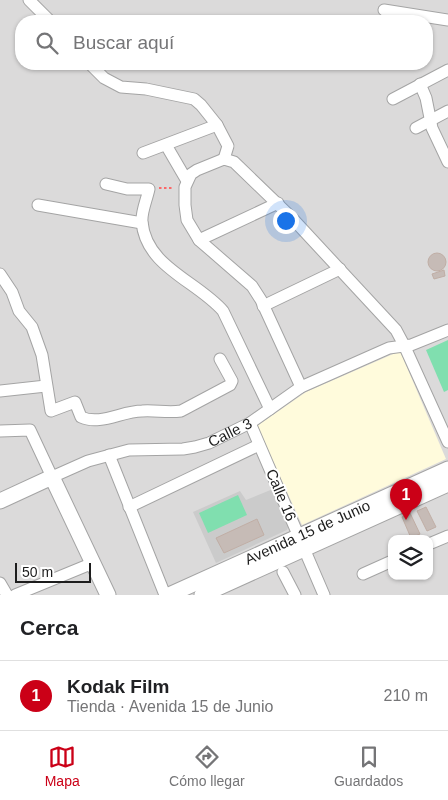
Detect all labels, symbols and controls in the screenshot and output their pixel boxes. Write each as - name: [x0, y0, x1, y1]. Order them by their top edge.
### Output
- search box: [15, 15, 433, 70]
- icon: search: [33, 29, 61, 57]
- text: Buscar aquí: [73, 32, 174, 53]
- your location: [273, 208, 299, 234]
- street label: Calle 3: [205, 414, 255, 450]
- street label: Calle 16: [263, 466, 300, 523]
- pin: 1: [390, 479, 422, 520]
- street label: Avenida 15 de Junio: [242, 496, 373, 568]
- map controls: [388, 535, 433, 580]
- button: layers: [388, 535, 433, 580]
- scale bar: [15, 560, 91, 583]
- text: 50 m: [22, 564, 53, 580]
- text: Cerca: [20, 616, 78, 639]
- text: Kodak Film: [67, 676, 169, 697]
- text: 1: [32, 687, 40, 704]
- text: 210 m: [384, 687, 428, 704]
- text: Tienda · Avenida 15 de Junio: [67, 698, 273, 715]
- tab: Mapa: [45, 743, 80, 789]
- tab: Cómo llegar: [169, 743, 245, 789]
- tab: Guardados: [334, 743, 403, 789]

